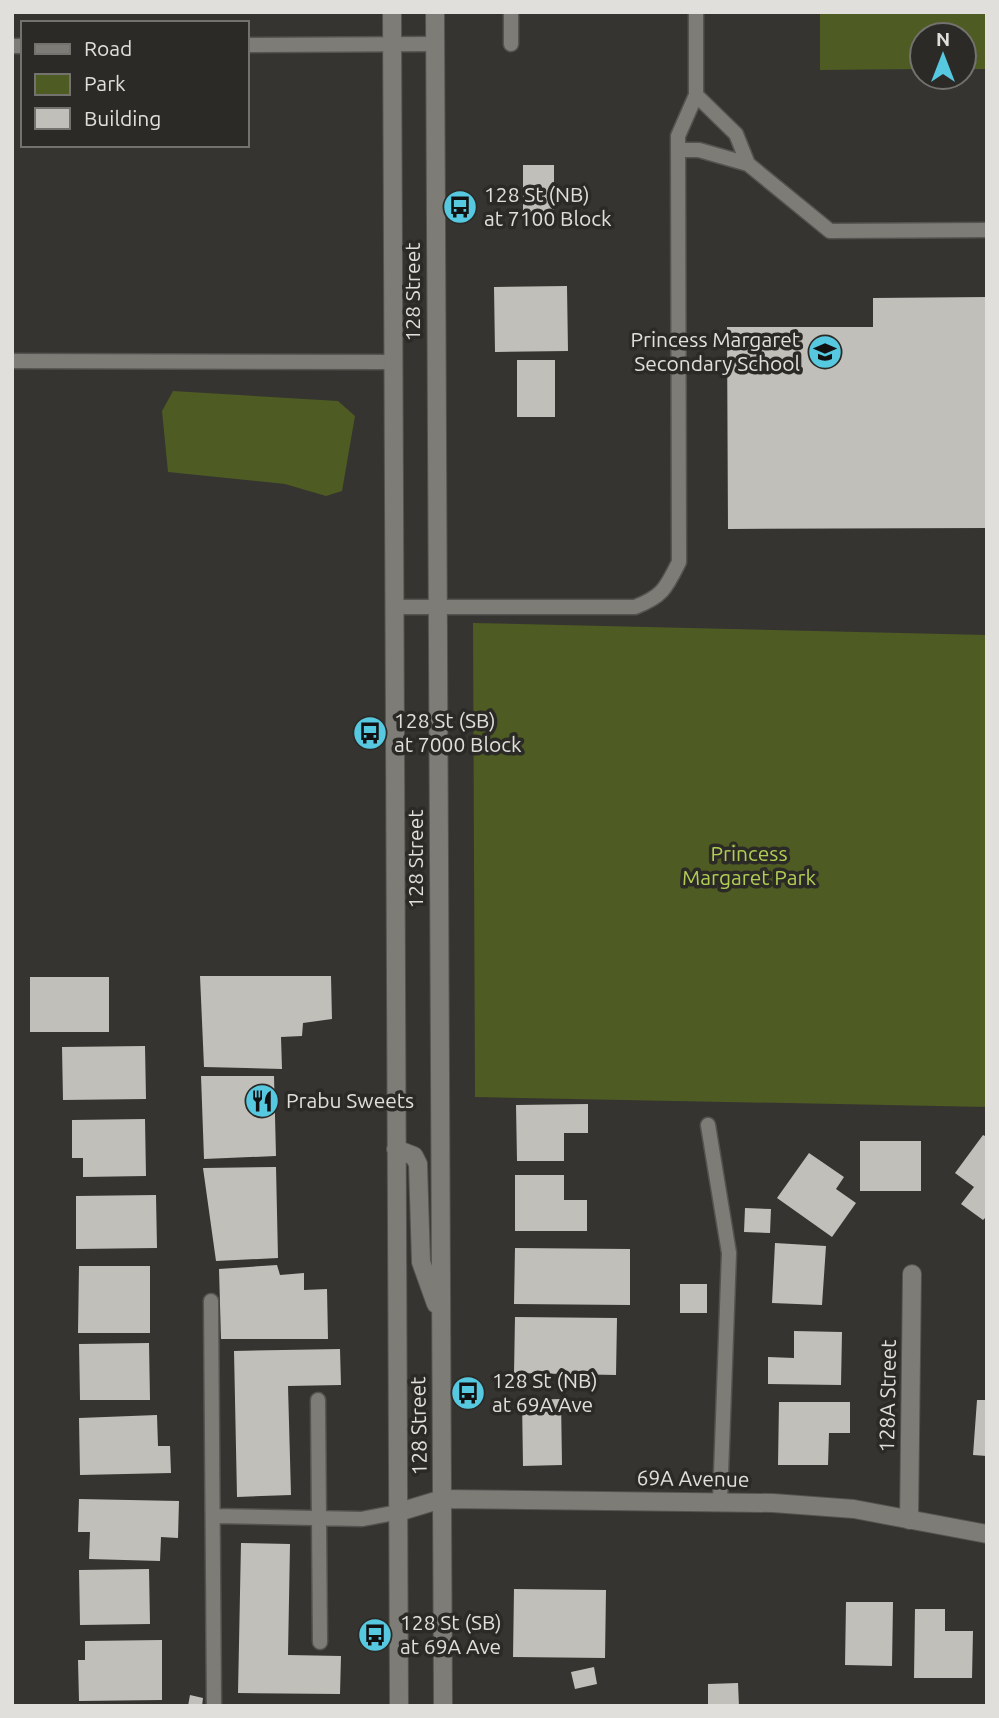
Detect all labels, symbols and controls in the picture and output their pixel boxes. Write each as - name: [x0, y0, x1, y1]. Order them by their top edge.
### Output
- legend: [21, 21, 248, 147]
- north arrow: [908, 21, 978, 91]
- text: N: [936, 28, 950, 50]
- text: Road: [84, 36, 132, 60]
- text: Park: [84, 71, 126, 95]
- text: Building: [84, 106, 161, 130]
- place label: 128 St (NB) at 7100 Block: [484, 182, 612, 230]
- bus stop icon: 128 St (NB) at 7100 Block: [441, 188, 479, 226]
- street label: 128 Street: [400, 243, 424, 341]
- place label: Princess Margaret Secondary School: [630, 327, 800, 375]
- school or university icon: Princess Margaret Secondary School: [806, 333, 844, 371]
- place label: 128 St (SB) at 7000 Block: [394, 708, 522, 756]
- bus stop icon: 128 St (SB) at 7000 Block: [351, 714, 389, 752]
- street label: 128 Street: [403, 810, 427, 908]
- park label: Princess Margaret Park: [682, 841, 816, 889]
- restaurant icon: Prabu Sweets: [243, 1082, 281, 1120]
- place label: Prabu Sweets: [286, 1088, 414, 1112]
- street label: 128A Street: [874, 1339, 900, 1452]
- place label: 128 St (NB) at 69A Ave: [492, 1368, 598, 1416]
- bus stop icon: 128 St (NB) at 69A Ave: [449, 1374, 487, 1412]
- street label: 128 Street: [405, 1376, 431, 1476]
- street label: 69A Avenue: [636, 1465, 750, 1491]
- place label: 128 St (SB) at 69A Ave: [400, 1610, 502, 1658]
- bus stop icon: 128 St (SB) at 69A Ave: [356, 1616, 394, 1654]

